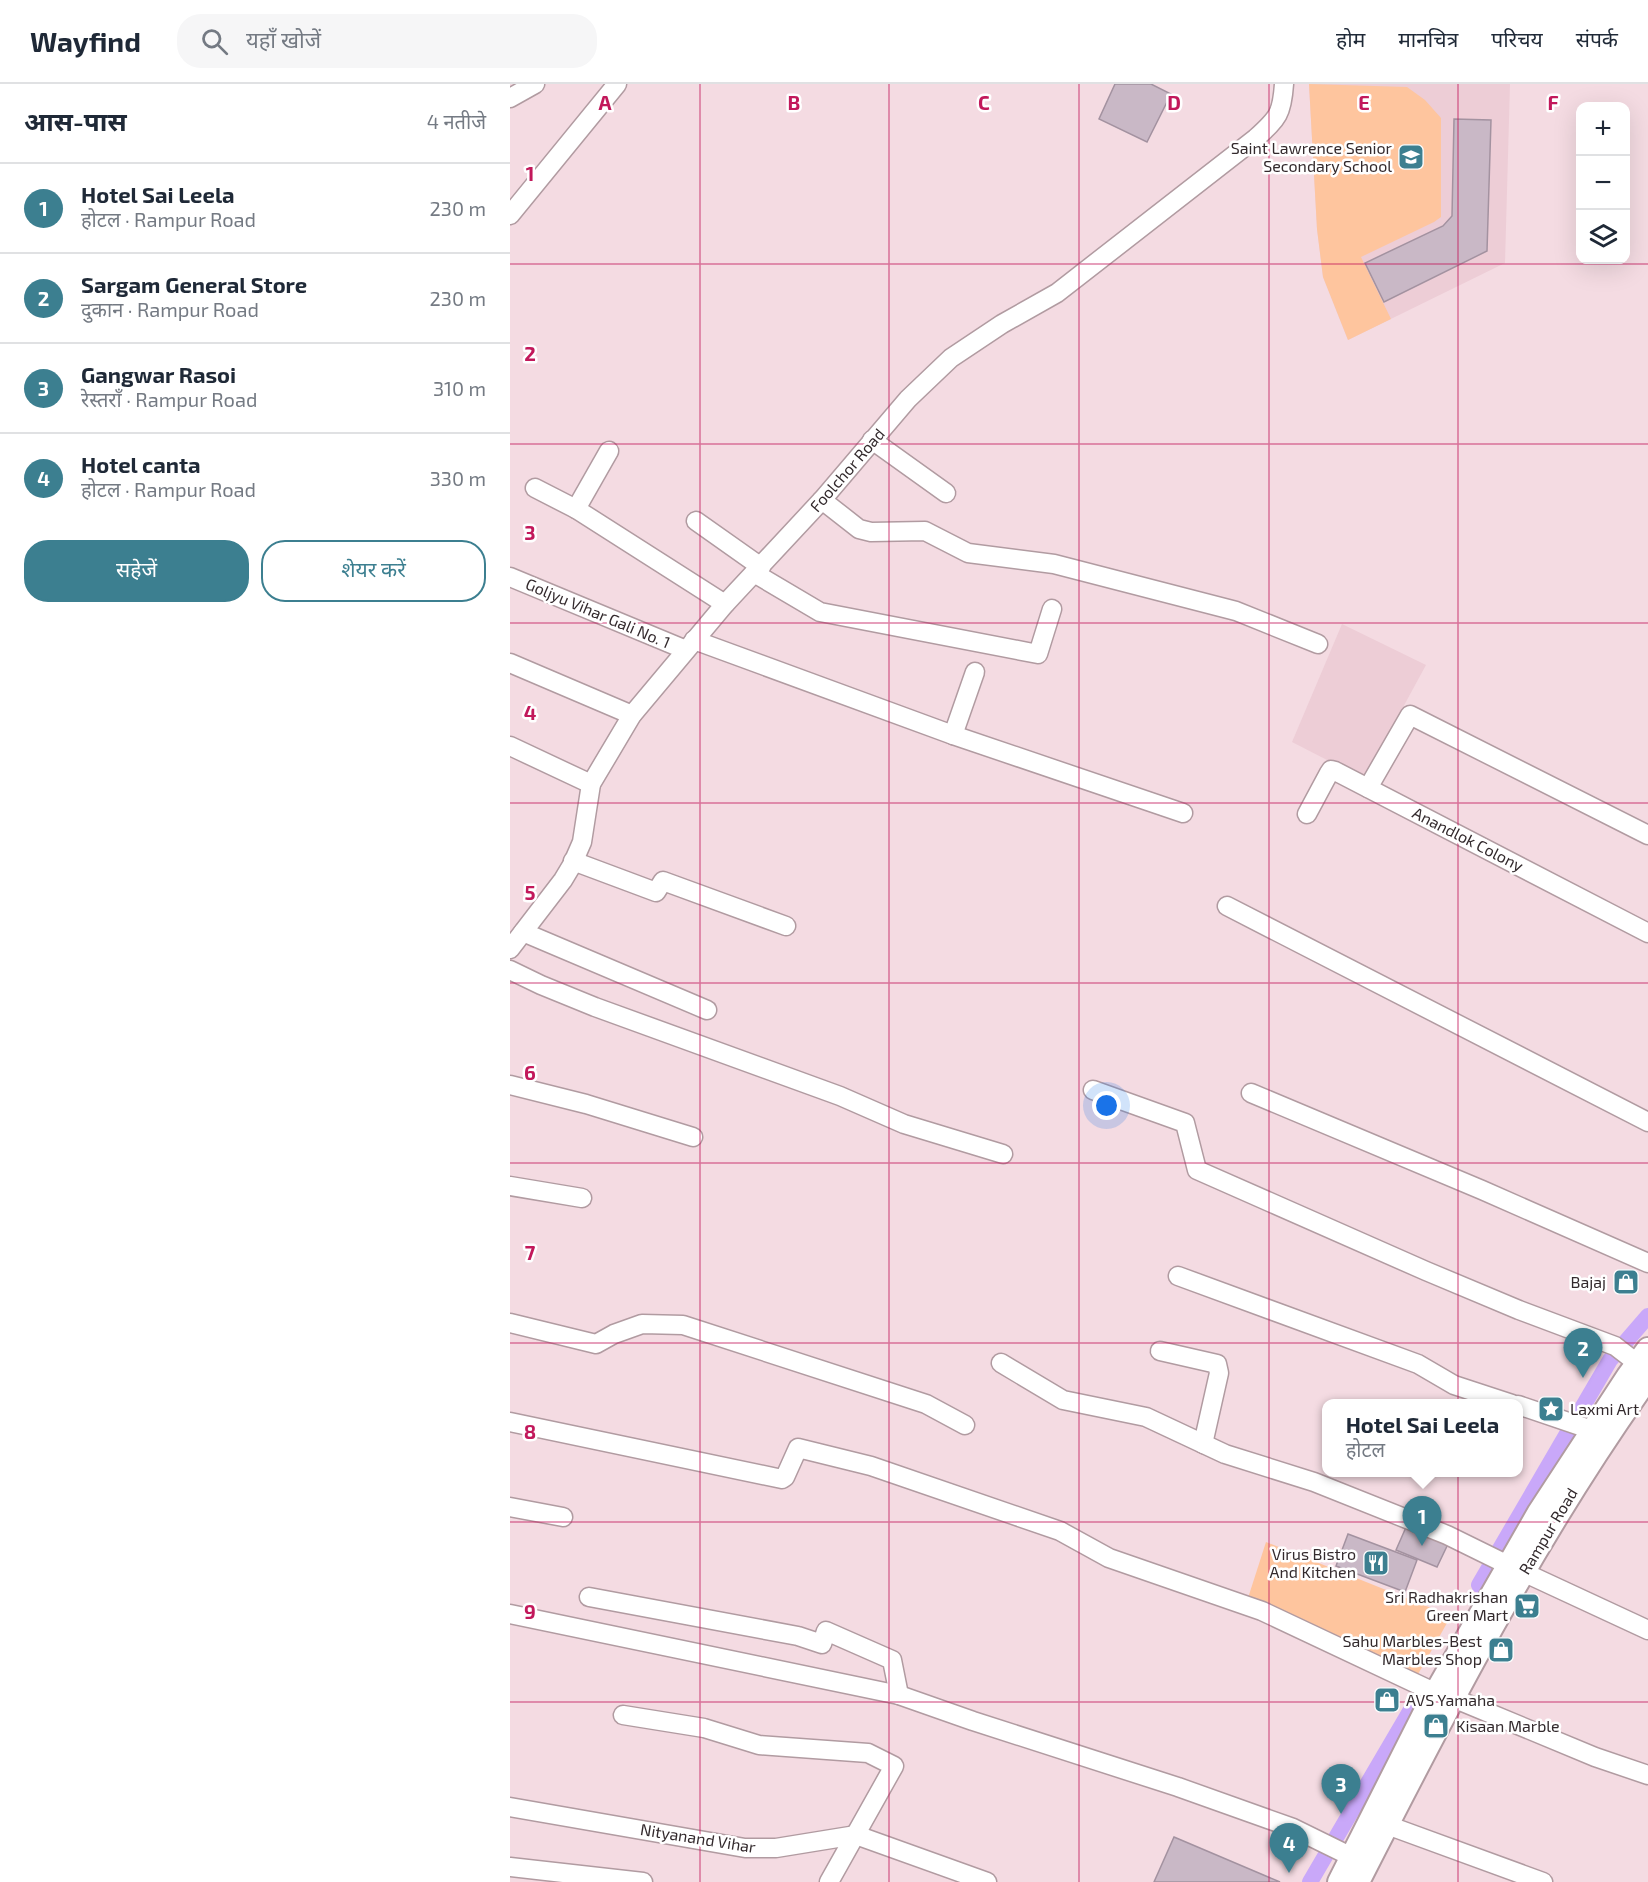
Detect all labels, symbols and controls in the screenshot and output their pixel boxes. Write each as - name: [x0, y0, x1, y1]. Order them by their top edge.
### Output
- search box: [177, 14, 597, 68]
- text: Wayfind: [30, 24, 141, 58]
- icon: search: [198, 25, 231, 58]
- text: यहाँ खोजें: [246, 26, 321, 52]
- text: होम: [1336, 26, 1365, 51]
- text: मानचित्र: [1398, 26, 1458, 51]
- text: परिचय: [1491, 26, 1543, 51]
- text: संपर्क: [1576, 26, 1618, 51]
- text: A: [598, 90, 612, 114]
- text: B: [788, 90, 800, 114]
- text: C: [978, 90, 990, 114]
- text: D: [1167, 90, 1181, 114]
- text: E: [1358, 90, 1370, 114]
- text: F: [1547, 90, 1559, 114]
- map controls: [1576, 102, 1630, 264]
- button: +: [1576, 102, 1630, 156]
- text: आस-पास: [24, 105, 127, 136]
- text: 4 नतीजे: [427, 109, 486, 133]
- place label: Saint Lawrence Senior Secondary School: [1231, 138, 1393, 175]
- school or university icon: Saint Lawrence Senior Secondary School: [1396, 142, 1426, 172]
- button: −: [1576, 156, 1630, 210]
- text: 1: [526, 161, 534, 185]
- text: Hotel Sai Leela: [81, 181, 235, 207]
- text: 1: [39, 196, 48, 220]
- text: 230 m: [430, 196, 486, 220]
- text: होटल · Rampur Road: [81, 207, 256, 231]
- button: layers: [1576, 210, 1630, 264]
- text: Sargam General Store: [81, 271, 307, 297]
- text: 2: [38, 286, 49, 310]
- text: 230 m: [430, 286, 486, 310]
- text: दुकान · Rampur Road: [81, 297, 259, 321]
- text: 2: [524, 341, 536, 365]
- text: Gangwar Rasoi: [81, 361, 236, 387]
- text: 3: [38, 376, 49, 400]
- text: 310 m: [433, 376, 486, 400]
- text: रेस्तराँ · Rampur Road: [81, 387, 257, 411]
- street label: Foolchor Road: [805, 424, 888, 515]
- text: Hotel canta: [81, 451, 201, 477]
- text: 4: [37, 466, 50, 490]
- text: 330 m: [430, 466, 486, 490]
- text: होटल · Rampur Road: [81, 477, 256, 501]
- text: 3: [524, 520, 536, 544]
- button: सहेजें: [24, 540, 249, 602]
- button: शेयर करें: [261, 540, 486, 602]
- street label: Goljyu Vihar Gali No. 1: [523, 573, 673, 653]
- text: 4: [524, 700, 537, 724]
- street label: Anandlok Colony: [1410, 802, 1527, 875]
- text: 5: [524, 880, 536, 904]
- text: 6: [524, 1060, 536, 1084]
- your location: [1092, 1091, 1121, 1120]
- text: 7: [525, 1240, 536, 1264]
- shop icon: Bajaj: [1611, 1267, 1641, 1297]
- place label: Bajaj: [1571, 1272, 1606, 1292]
- pin: 2: [1564, 1328, 1602, 1378]
- place icon: Laxmi Art: [1536, 1394, 1566, 1424]
- popup: [1322, 1399, 1523, 1477]
- place label: Laxmi Art: [1570, 1399, 1639, 1418]
- text: Hotel Sai Leela: [1346, 1411, 1499, 1437]
- text: 8: [524, 1419, 536, 1443]
- text: होटल: [1346, 1437, 1385, 1461]
- street label: Rampur Road: [1514, 1484, 1581, 1577]
- pin: 1: [1402, 1496, 1442, 1546]
- place label: Virus Bistro And Kitchen: [1269, 1544, 1356, 1581]
- restaurant icon: Virus Bistro And Kitchen: [1361, 1548, 1391, 1578]
- place label: Sri Radhakrishan Green Mart: [1385, 1587, 1508, 1624]
- supermarket icon: Sri Radhakrishan Green Mart: [1512, 1591, 1542, 1621]
- text: 9: [524, 1599, 536, 1623]
- place label: Sahu Marbles-Best Marbles Shop: [1343, 1631, 1482, 1668]
- shop icon: Sahu Marbles-Best Marbles Shop: [1486, 1635, 1516, 1665]
- shop icon: AVS Yamaha: [1372, 1685, 1402, 1715]
- place label: AVS Yamaha: [1406, 1690, 1495, 1709]
- shop icon: Kisaan Marble: [1421, 1711, 1451, 1741]
- place label: Kisaan Marble: [1456, 1716, 1560, 1735]
- pin: 3: [1322, 1764, 1360, 1814]
- street label: Nityanand Vihar: [639, 1819, 758, 1856]
- pin: 4: [1270, 1824, 1308, 1873]

